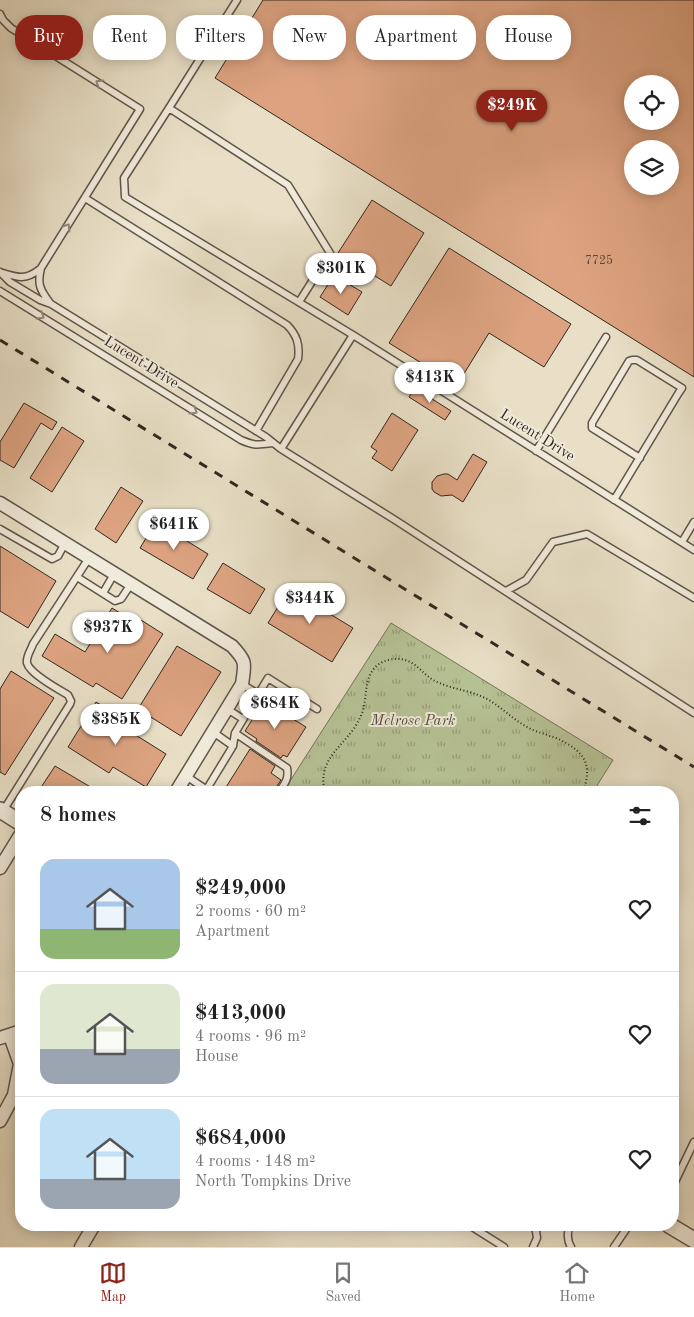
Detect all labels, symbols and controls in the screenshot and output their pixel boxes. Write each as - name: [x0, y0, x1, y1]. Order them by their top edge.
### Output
- chip: Buy: [15, 15, 83, 60]
- chip: Rent: [93, 15, 166, 60]
- chip: Filters: [176, 15, 263, 60]
- chip: New: [273, 15, 346, 60]
- chip: Apartment: [356, 15, 476, 60]
- chip: House: [486, 15, 571, 60]
- map controls: [624, 75, 679, 195]
- button: locate: [624, 75, 679, 130]
- one-way arrow: [95, 80, 104, 89]
- pin: $249K: [477, 90, 547, 132]
- text: $249K: [487, 98, 537, 114]
- button: layers: [624, 140, 679, 195]
- one-way arrow: [60, 223, 70, 232]
- pin: $301K: [306, 252, 376, 295]
- house number: 7725: [585, 254, 613, 267]
- text: $301K: [316, 261, 366, 277]
- one-way arrow: [36, 310, 45, 320]
- street label: Lucent Drive: [101, 334, 181, 392]
- pin: $413K: [395, 362, 465, 404]
- text: $413K: [405, 370, 455, 386]
- one-way arrow: [189, 405, 198, 414]
- street label: Lucent Drive: [497, 407, 577, 465]
- pin: $641K: [139, 508, 209, 551]
- text: $641K: [149, 517, 199, 533]
- pin: $344K: [275, 582, 345, 625]
- text: $344K: [285, 591, 335, 607]
- pin: $937K: [73, 612, 143, 654]
- text: $937K: [83, 620, 133, 636]
- pin: $684K: [240, 688, 310, 730]
- text: $684K: [250, 696, 300, 712]
- pin: $385K: [81, 704, 151, 746]
- text: $385K: [91, 712, 141, 728]
- park label: Melrose Park: [370, 714, 455, 729]
- icon: filters: [626, 802, 654, 830]
- text: 8 homes: [40, 805, 116, 826]
- text: $249,000: [195, 878, 286, 899]
- icon: home: [80, 879, 140, 939]
- icon: heart: [626, 895, 654, 923]
- text: 2 rooms · 60 m²: [195, 904, 306, 920]
- text: Apartment: [195, 924, 270, 940]
- text: $413,000: [195, 1003, 286, 1024]
- icon: home: [80, 1004, 140, 1064]
- icon: heart: [626, 1020, 654, 1048]
- text: 4 rooms · 96 m²: [195, 1029, 306, 1045]
- text: House: [195, 1049, 238, 1065]
- text: $684,000: [195, 1128, 286, 1149]
- icon: home: [80, 1129, 140, 1189]
- icon: heart: [626, 1145, 654, 1173]
- text: 4 rooms · 148 m²: [195, 1154, 315, 1170]
- text: North Tompkins Drive: [195, 1174, 351, 1190]
- tab: Map: [99, 1259, 127, 1306]
- tab: Saved: [325, 1259, 361, 1306]
- tab: Home: [559, 1259, 595, 1306]

